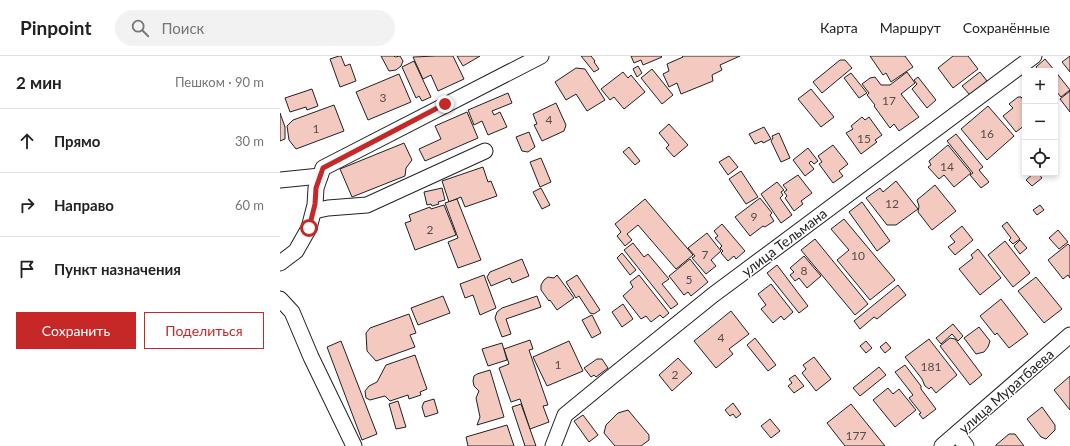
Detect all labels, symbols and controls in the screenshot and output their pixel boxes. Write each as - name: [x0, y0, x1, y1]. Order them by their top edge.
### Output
- search box: [115, 10, 395, 46]
- text: Pinpoint: [20, 16, 91, 39]
- icon: search: [129, 17, 151, 39]
- text: Поиск: [161, 19, 204, 37]
- text: Карта: [820, 19, 858, 36]
- text: Маршрут: [880, 19, 941, 36]
- text: Сохранённые: [963, 19, 1050, 36]
- map controls: [1022, 68, 1058, 176]
- button: +: [1022, 68, 1058, 104]
- text: 2 мин: [16, 72, 62, 93]
- text: Пешком · 90 m: [175, 74, 264, 90]
- house number: 3: [380, 90, 387, 105]
- house number: 17: [882, 93, 896, 108]
- route end: [436, 95, 454, 113]
- button: −: [1022, 104, 1058, 140]
- house number: 4: [546, 112, 553, 127]
- house number: 1: [313, 121, 320, 136]
- house number: 16: [980, 126, 994, 141]
- icon: ahead: [16, 130, 38, 152]
- house number: 15: [857, 131, 871, 146]
- text: Прямо: [54, 132, 100, 150]
- text: 30 m: [235, 133, 264, 149]
- button: locate: [1022, 140, 1058, 176]
- house number: 14: [940, 159, 954, 174]
- icon: right: [16, 194, 38, 216]
- text: Направо: [54, 196, 114, 214]
- house number: 12: [885, 196, 899, 211]
- text: 60 m: [235, 197, 264, 213]
- street label: улица Тельмана: [738, 204, 830, 280]
- house number: 9: [751, 209, 758, 224]
- route start: [300, 219, 318, 237]
- house number: 2: [427, 222, 434, 237]
- house number: 7: [702, 247, 709, 262]
- house number: 10: [851, 248, 865, 263]
- icon: arrive: [16, 258, 38, 280]
- text: Пункт назначения: [54, 260, 181, 278]
- house number: 8: [801, 263, 808, 278]
- house number: 5: [686, 272, 693, 287]
- button: Сохранить: [16, 312, 136, 349]
- button: Поделиться: [144, 312, 264, 349]
- house number: 4: [718, 330, 725, 345]
- street label: улица Муратбаева: [955, 345, 1057, 437]
- house number: 1: [555, 357, 562, 372]
- house number: 181: [921, 359, 941, 374]
- house number: 2: [672, 367, 679, 382]
- house number: 177: [846, 428, 866, 443]

